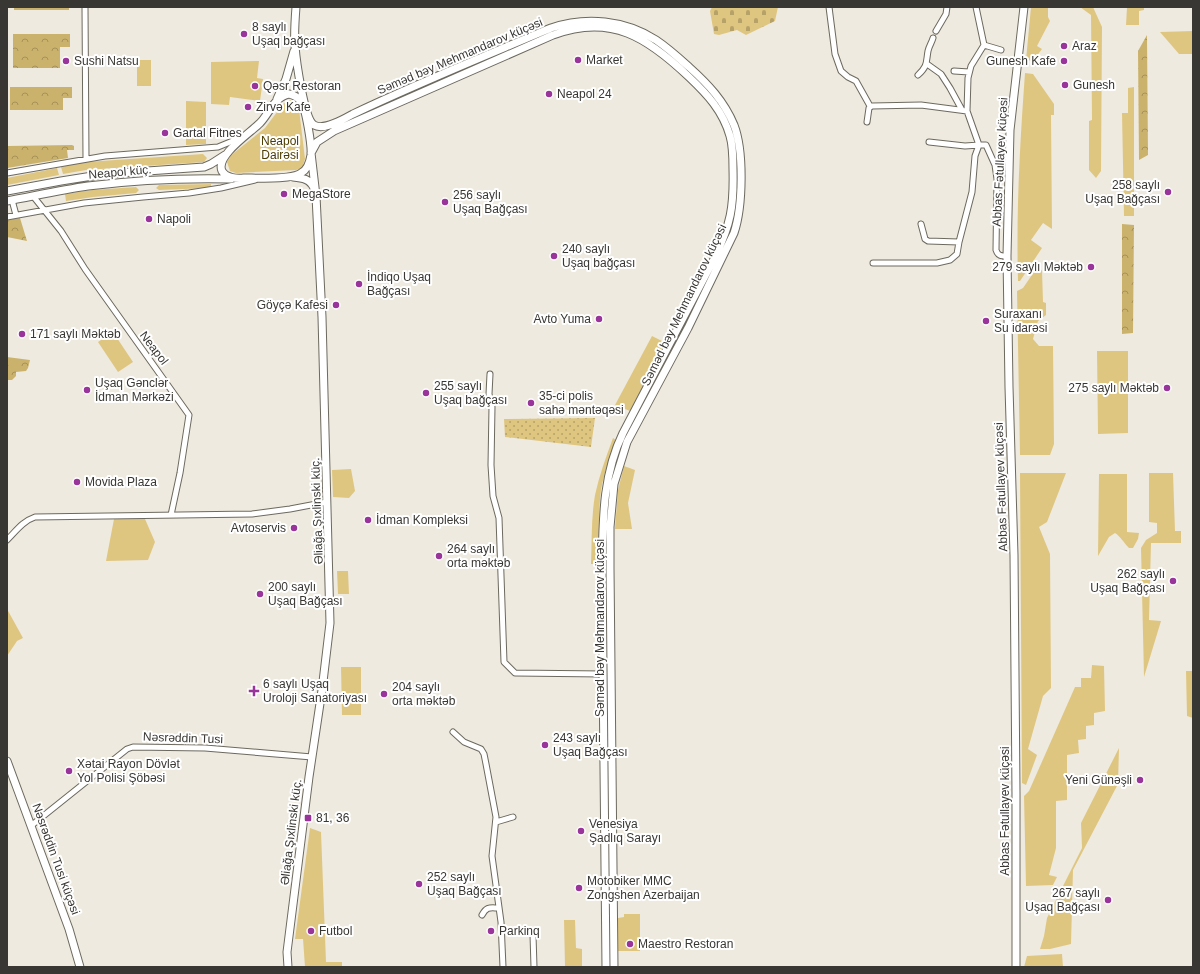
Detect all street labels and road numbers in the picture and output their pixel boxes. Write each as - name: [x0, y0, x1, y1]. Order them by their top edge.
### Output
- street label: Səməd bəy Mehmandarov küçəsi: [375, 15, 545, 97]
- street label: Abbas Fətullayev küçəsi: [990, 97, 1010, 227]
- street label: Neapol küç.: [88, 162, 152, 182]
- street label: Səməd bəy Mehmandarov küçəsi: [639, 222, 729, 388]
- street label: Neapol: [137, 329, 171, 367]
- street label: Abbas Fətullayev küçəsi: [992, 422, 1010, 552]
- street label: Əliağa Şıxlinski küç.: [308, 457, 326, 565]
- street label: Səməd bəy Mehmandarov küçəsi: [593, 539, 607, 717]
- street label: Nəsrəddin Tusi: [143, 730, 223, 746]
- street label: Abbas Fətullayev küçəsi: [998, 746, 1012, 876]
- street label: Əliağa Şıxlinski küç.: [278, 778, 304, 886]
- street label: Nəsrəddin Tusi küçəsi: [29, 801, 83, 917]

